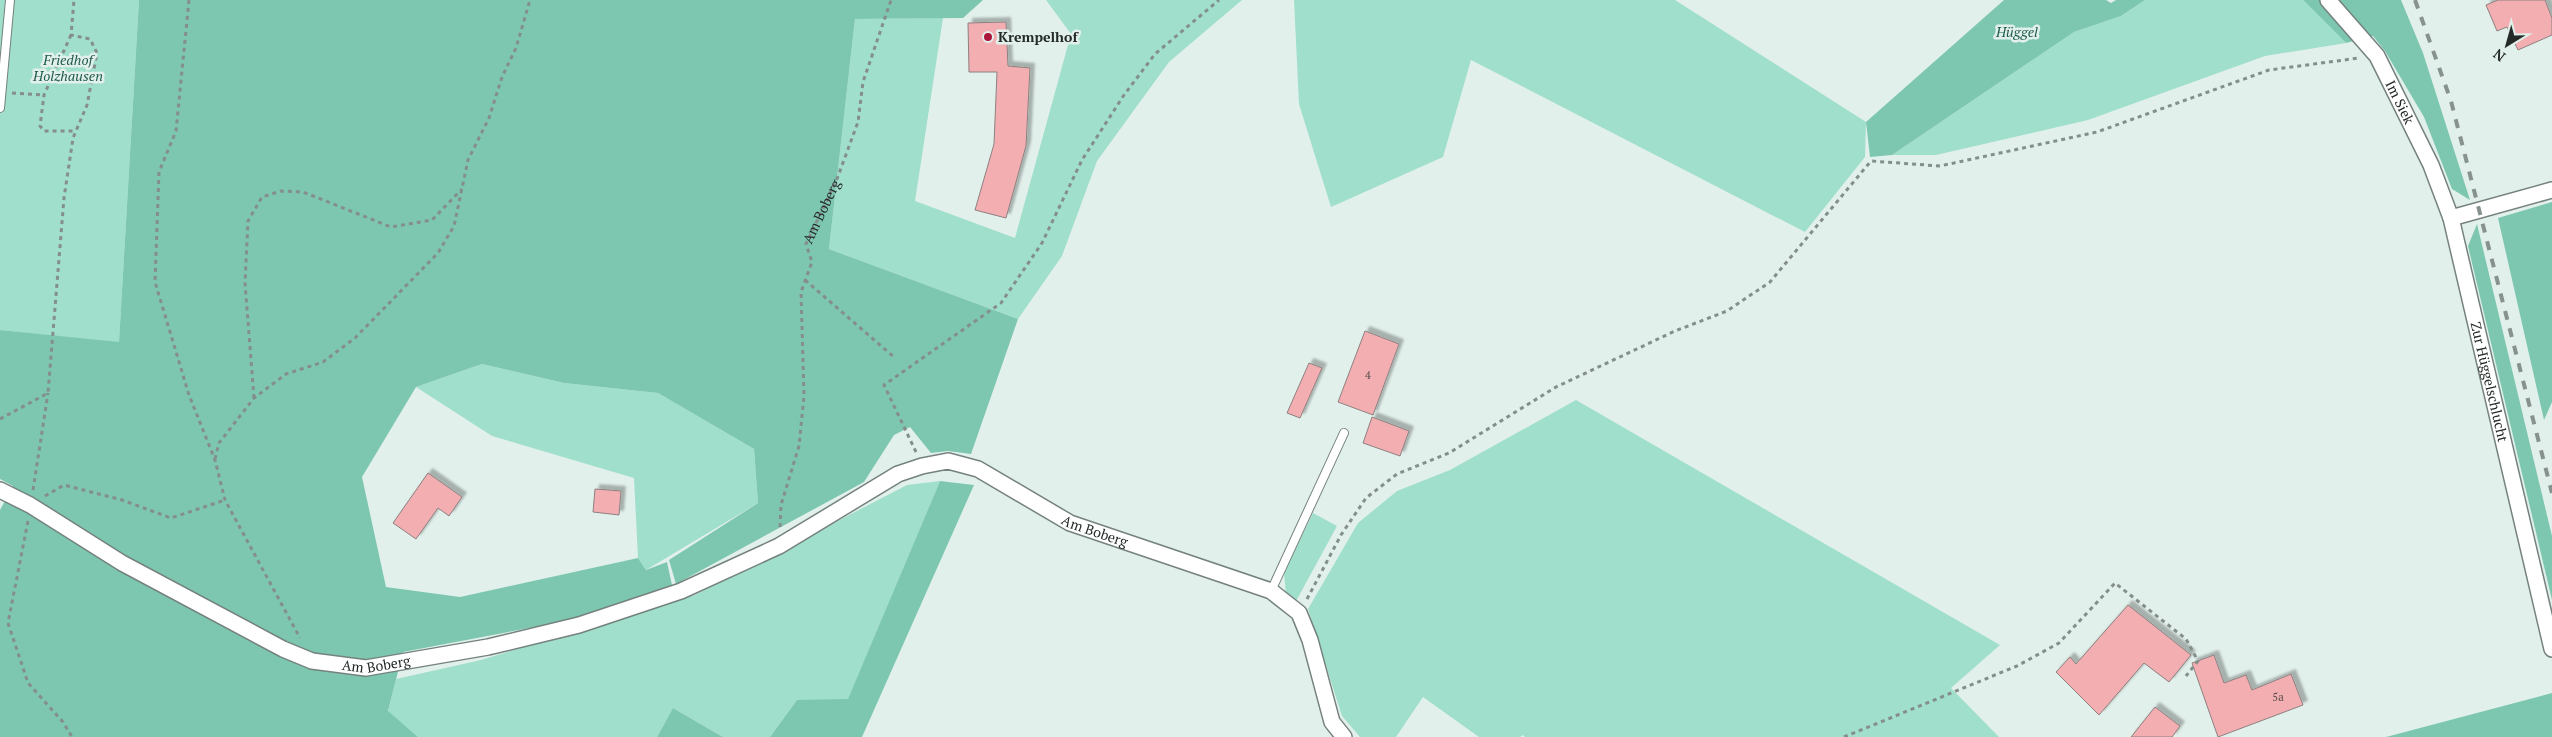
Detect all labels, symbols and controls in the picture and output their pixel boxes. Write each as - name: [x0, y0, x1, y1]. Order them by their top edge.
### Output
- north arrow: [2482, 20, 2532, 70]
- park label: Hüggel: [1995, 22, 2038, 41]
- place label: Krempelhof: [998, 27, 1079, 46]
- marker: Krempelhof: [982, 31, 994, 43]
- text: N: [2489, 45, 2509, 67]
- park label: Friedhof Holzhausen: [32, 50, 103, 85]
- street label: Im Siek: [2382, 77, 2420, 128]
- street label: Am Boberg: [798, 175, 845, 246]
- street label: Zur Hüggelschlucht: [2467, 320, 2513, 444]
- house number: 4: [1365, 368, 1371, 382]
- street label: Am Boberg: [1058, 510, 1131, 551]
- street label: Am Boberg: [341, 650, 412, 677]
- house number: 5a: [2272, 690, 2284, 704]

